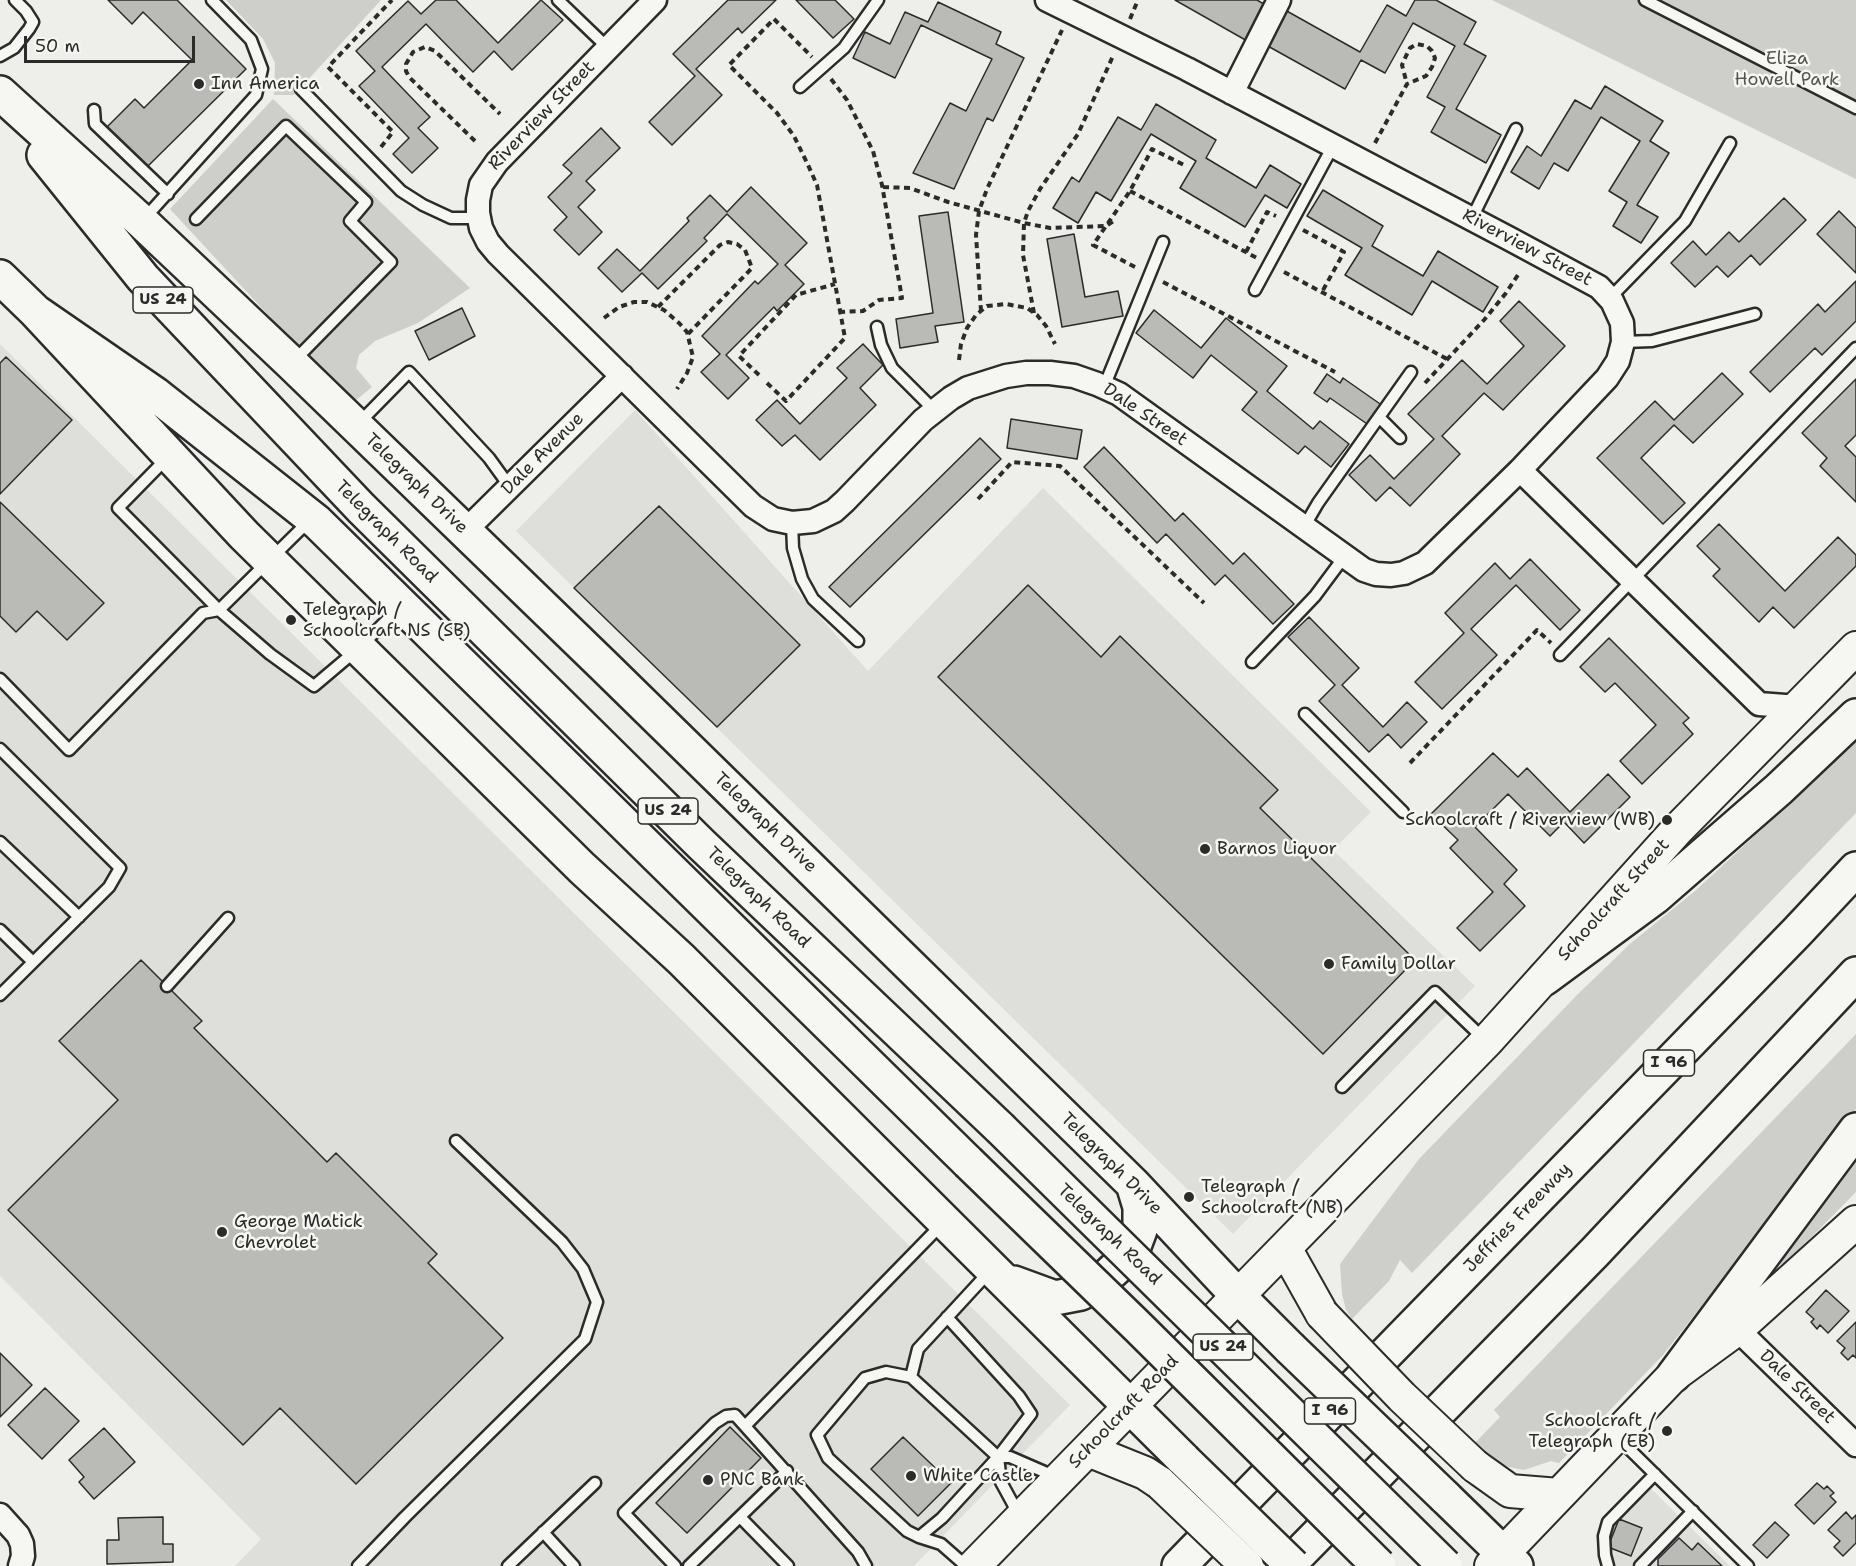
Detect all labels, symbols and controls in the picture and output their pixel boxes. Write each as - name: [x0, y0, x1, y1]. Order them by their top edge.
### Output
- scale bar: [27, 24, 198, 62]
- text: 50 m: [35, 34, 80, 58]
- park label: Eliza Howell Park: [1735, 48, 1839, 90]
- street label: Riverview Street: [484, 57, 600, 175]
- place label: Inn America: [211, 73, 319, 95]
- marker: Inn America: [192, 77, 206, 91]
- street label: Riverview Street: [1458, 205, 1596, 291]
- road number: US 24: [133, 287, 193, 313]
- street label: Dale Street: [1099, 379, 1191, 451]
- street label: Dale Avenue: [497, 408, 589, 500]
- street label: Telegraph Drive: [360, 429, 472, 539]
- street label: Telegraph Road: [330, 476, 442, 588]
- place label: Telegraph / Schoolcraft NS (SB): [303, 599, 470, 642]
- marker: Telegraph / Schoolcraft NS (SB): [284, 613, 298, 627]
- street label: Telegraph Drive: [709, 768, 821, 878]
- road number: US 24: [638, 798, 698, 824]
- place label: Schoolcraft / Riverview (WB): [1405, 809, 1655, 831]
- marker: Schoolcraft / Riverview (WB): [1660, 813, 1674, 827]
- street label: Schoolcraft Street: [1553, 834, 1675, 966]
- place label: Barnos Liquor: [1217, 838, 1337, 860]
- marker: Barnos Liquor: [1198, 842, 1212, 856]
- street label: Telegraph Road: [702, 843, 814, 953]
- place label: Family Dollar: [1341, 953, 1456, 975]
- marker: Family Dollar: [1322, 957, 1336, 971]
- road number: I 96: [1644, 1050, 1694, 1076]
- street label: Telegraph Drive: [1056, 1109, 1166, 1219]
- street label: Jeffries Freeway: [1460, 1158, 1576, 1278]
- place label: Telegraph / Schoolcraft (NB): [1201, 1176, 1343, 1218]
- street label: Telegraph Road: [1053, 1180, 1165, 1290]
- marker: Telegraph / Schoolcraft (NB): [1182, 1190, 1196, 1204]
- place label: George Matick Chevrolet: [234, 1211, 363, 1254]
- marker: George Matick Chevrolet: [215, 1225, 229, 1239]
- road number: US 24: [1193, 1334, 1253, 1360]
- street label: Dale Street: [1755, 1345, 1839, 1429]
- street label: Schoolcraft Road: [1064, 1351, 1184, 1473]
- road number: I 96: [1304, 1398, 1356, 1424]
- place label: Schoolcraft / Telegraph (EB): [1529, 1410, 1655, 1452]
- marker: Schoolcraft / Telegraph (EB): [1660, 1424, 1674, 1438]
- place label: White Castle: [923, 1465, 1033, 1487]
- place label: PNC Bank: [720, 1469, 804, 1491]
- marker: White Castle: [904, 1469, 918, 1483]
- marker: PNC Bank: [701, 1473, 715, 1487]

